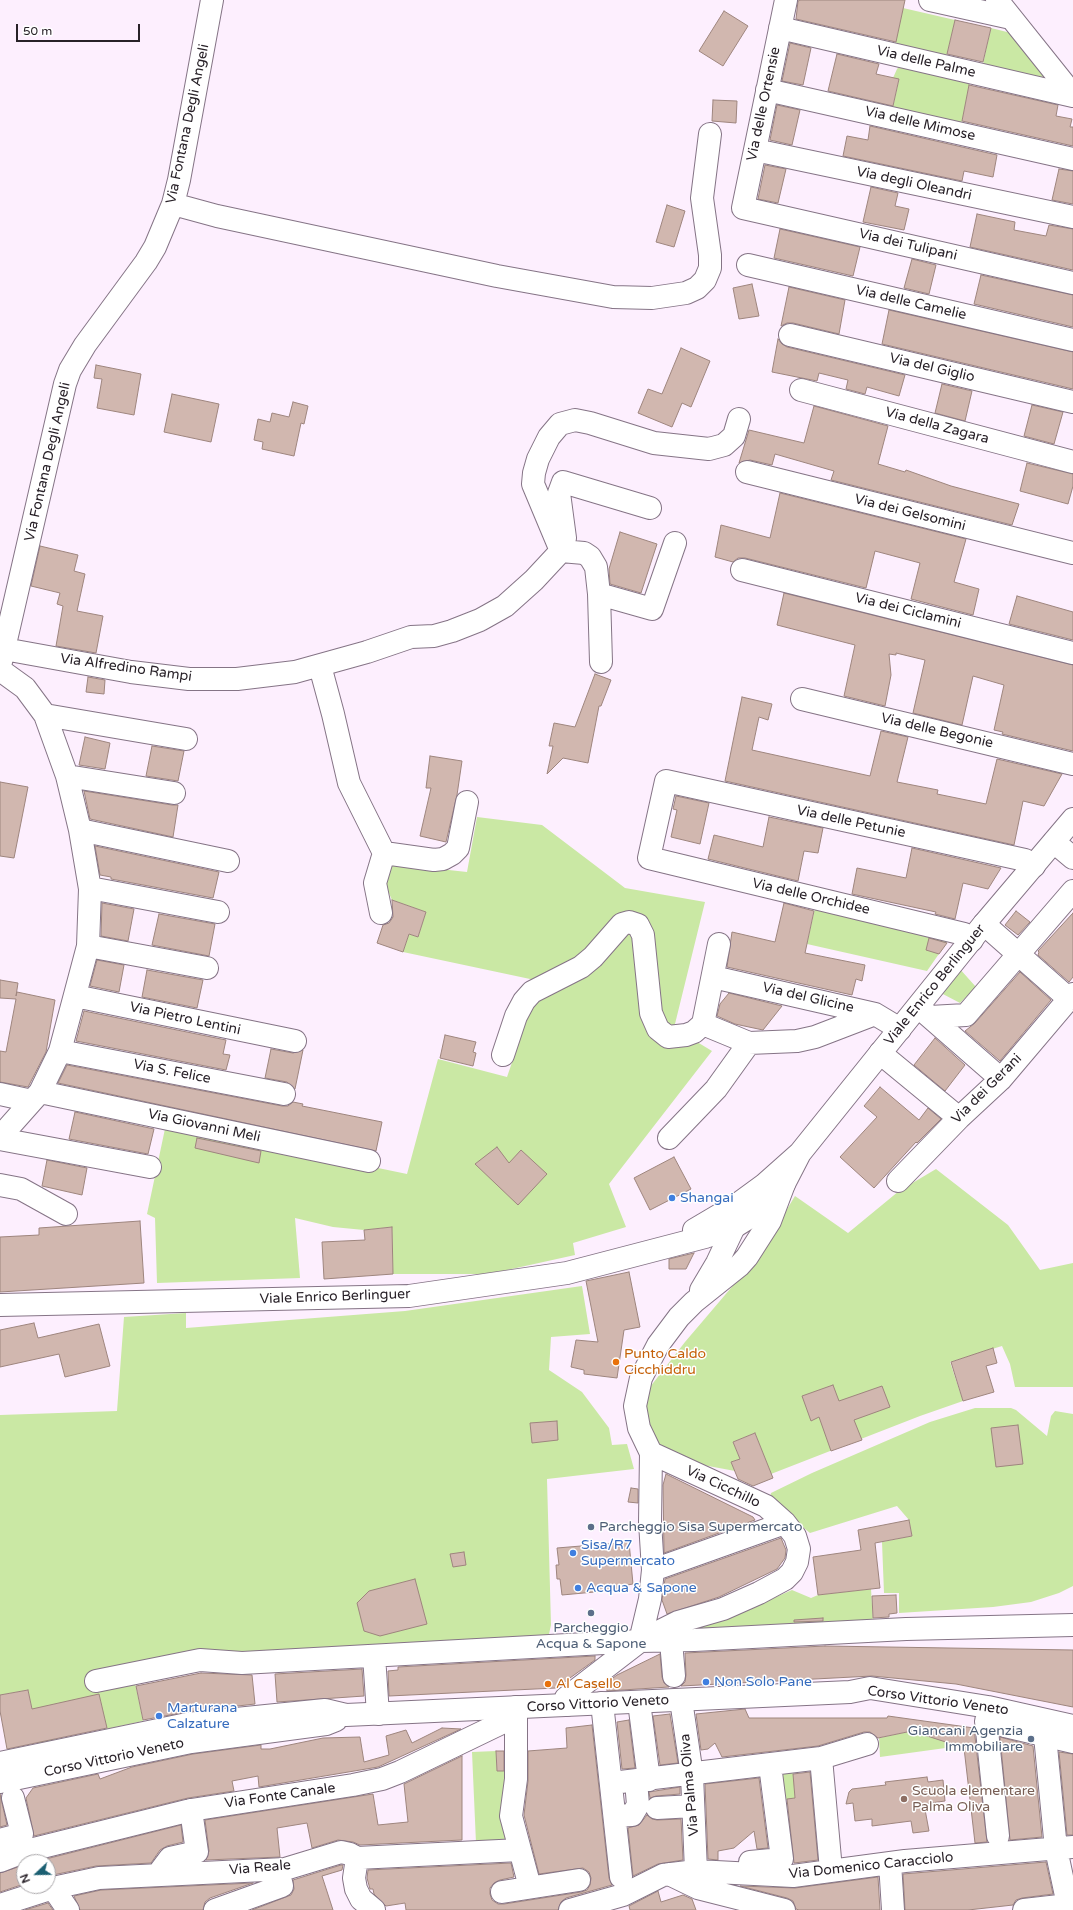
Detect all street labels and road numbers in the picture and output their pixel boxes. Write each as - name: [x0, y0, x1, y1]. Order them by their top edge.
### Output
- street label: Via delle Palme: [875, 42, 977, 82]
- street label: Via Fontana Degli Angeli: [163, 43, 213, 205]
- street label: Via delle Ortensie: [744, 45, 784, 163]
- street label: Via delle Mimose: [863, 103, 977, 145]
- street label: Via degli Oleandri: [855, 164, 973, 204]
- street label: Via dei Tulipani: [857, 226, 959, 264]
- street label: Via delle Camelie: [854, 282, 968, 324]
- street label: Via del Giglio: [888, 350, 976, 386]
- street label: Via Fontana Degli Angeli: [21, 381, 75, 543]
- street label: Via della Zagara: [883, 404, 991, 448]
- street label: Via dei Gelsomini: [853, 491, 967, 535]
- street label: Via dei Ciclamini: [853, 590, 963, 632]
- street label: Via Alfredino Rampi: [59, 650, 193, 686]
- street label: Via delle Begonie: [879, 710, 995, 752]
- street label: Via delle Petunie: [795, 802, 907, 842]
- street label: Via delle Orchidee: [750, 875, 872, 919]
- street label: Viale Enrico Berlinguer: [881, 921, 989, 1049]
- street label: Via del Glicine: [761, 979, 855, 1017]
- street label: Via Pietro Lentini: [128, 999, 242, 1039]
- street label: Via dei Gerani: [948, 1050, 1026, 1128]
- street label: Via S. Felice: [132, 1056, 212, 1088]
- street label: Via Giovanni Meli: [146, 1106, 262, 1146]
- street label: Viale Enrico Berlinguer: [259, 1286, 411, 1308]
- street label: Via Cicchillo: [683, 1462, 763, 1512]
- street label: Corso Vittorio Veneto: [866, 1683, 1010, 1719]
- street label: Corso Vittorio Veneto: [526, 1692, 670, 1716]
- street label: Via Palma Oliva: [677, 1733, 703, 1837]
- street label: Corso Vittorio Veneto: [43, 1735, 185, 1781]
- street label: Via Fonte Canale: [224, 1780, 336, 1812]
- street label: Via Domenico Caracciolo: [788, 1849, 954, 1883]
- street label: Via Reale: [229, 1857, 291, 1879]

